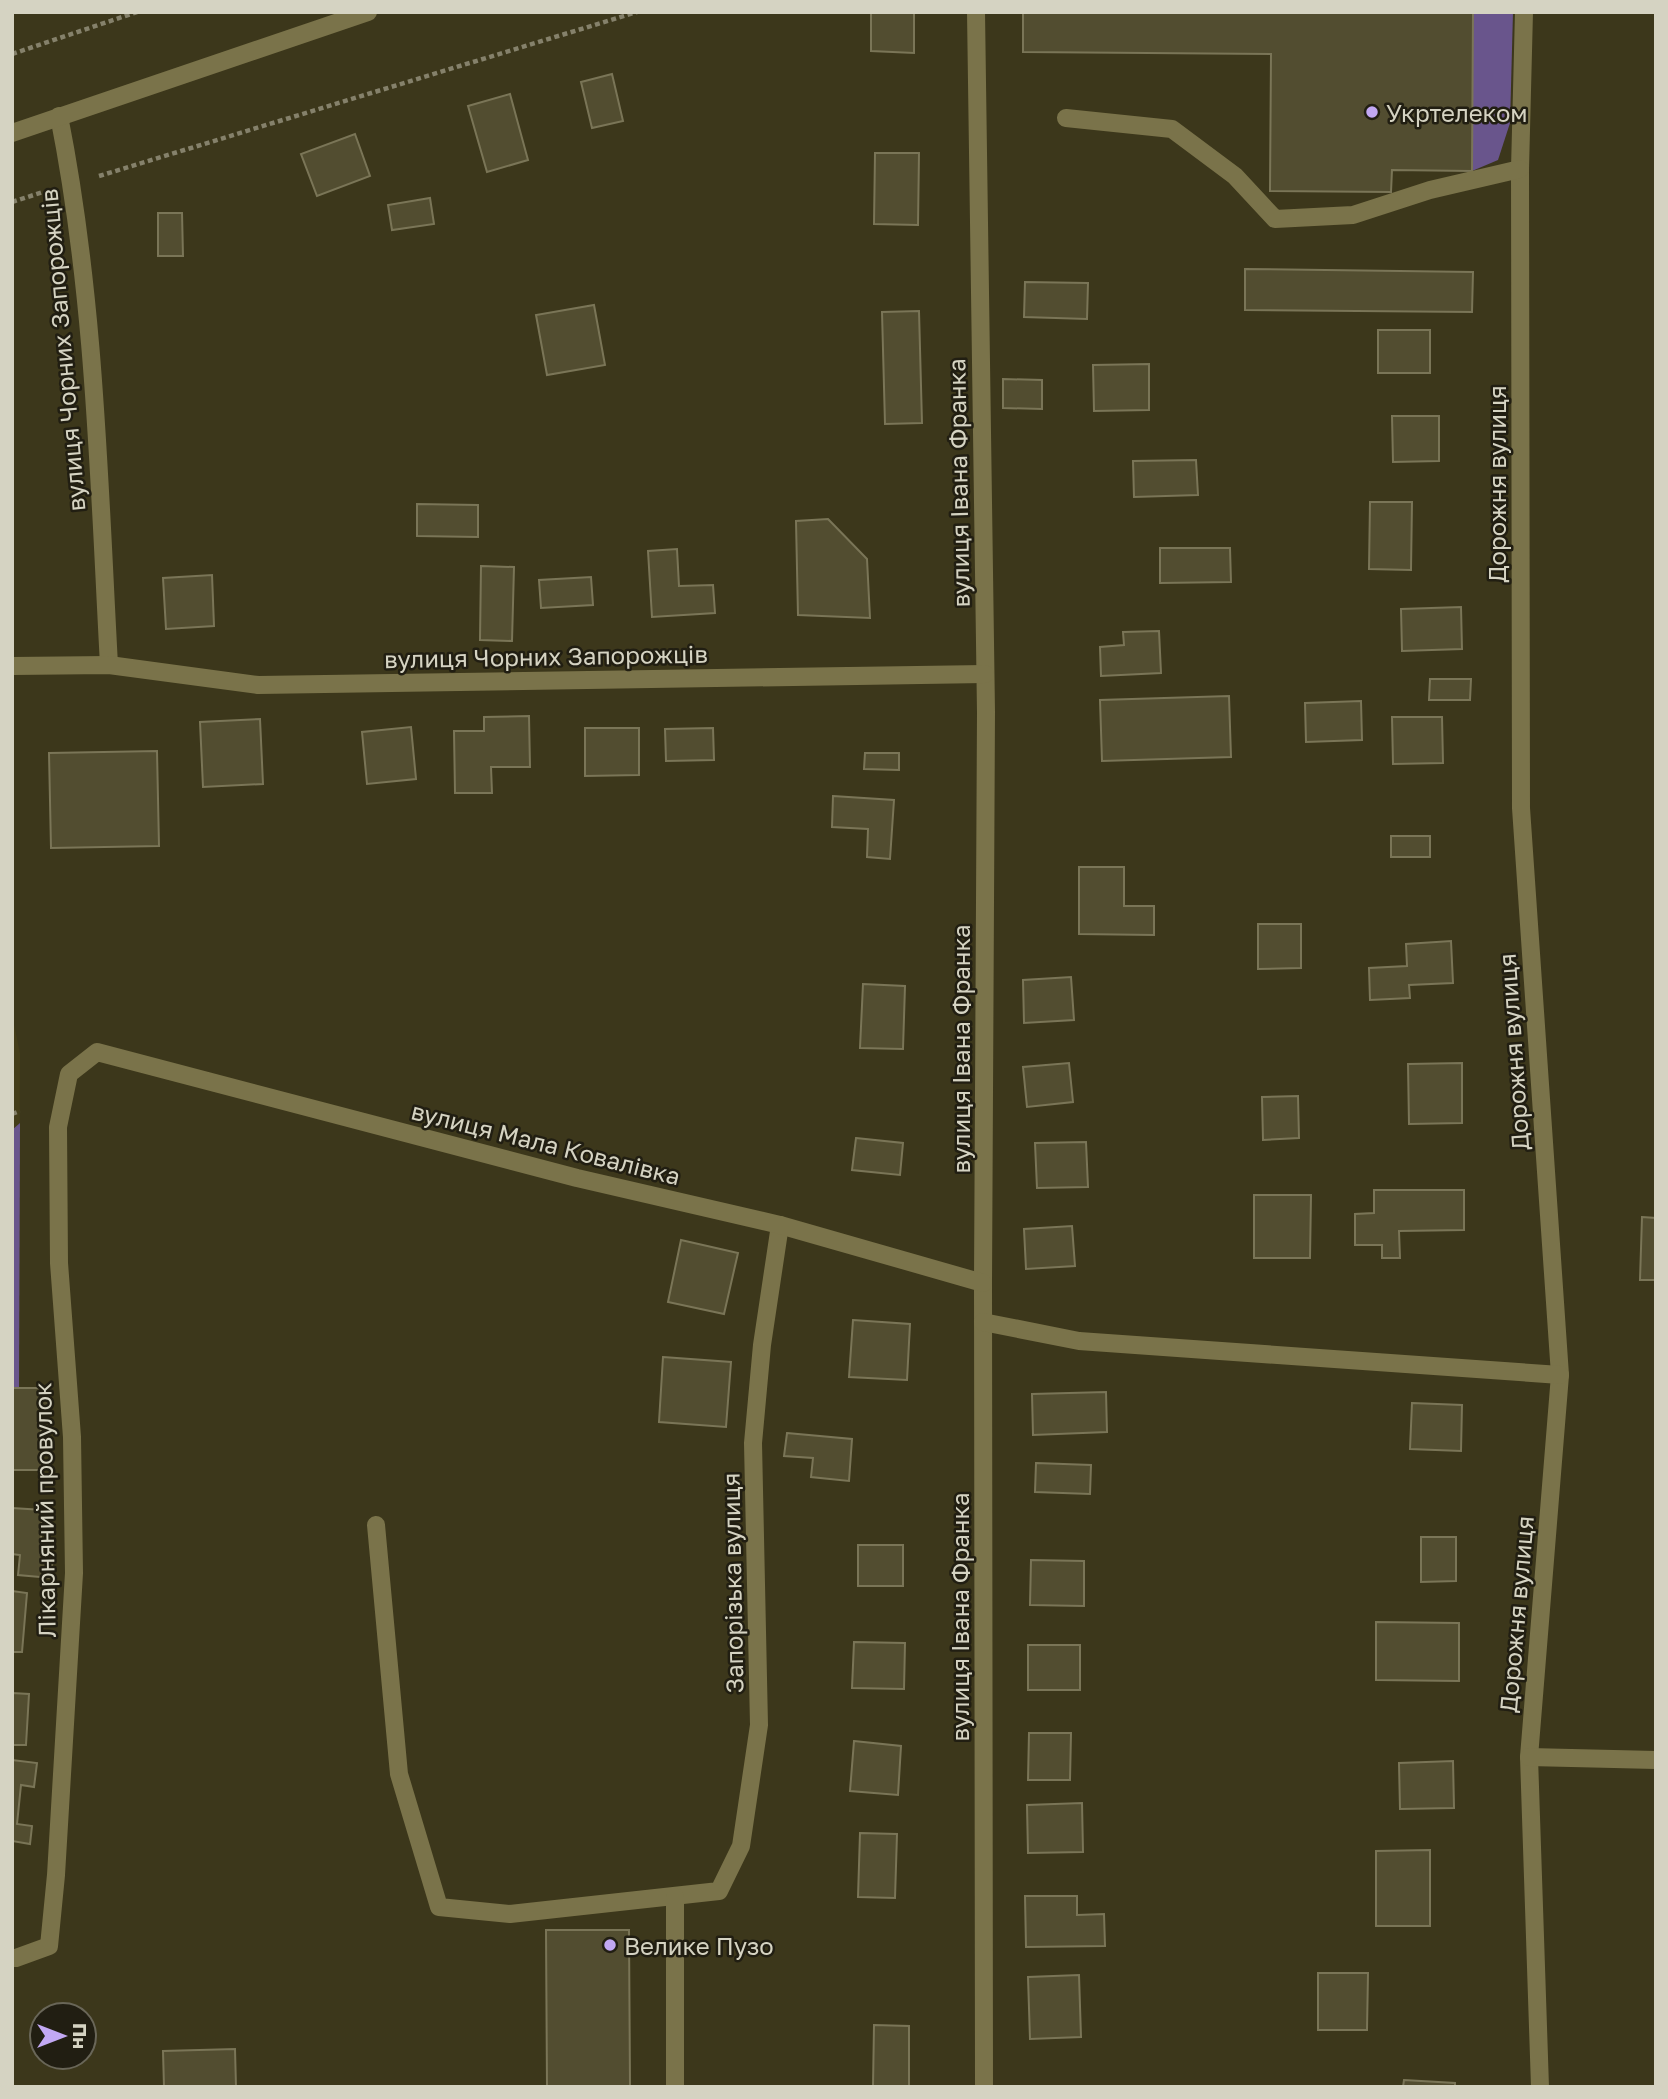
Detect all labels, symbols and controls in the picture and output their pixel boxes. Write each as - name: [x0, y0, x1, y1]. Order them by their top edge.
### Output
- place label: Укртелеком: [1386, 98, 1528, 127]
- marker: Укртелеком: [1364, 104, 1380, 120]
- street label: вулиця Чорних Запорожців: [33, 187, 91, 513]
- street label: вулиця Івана Франка: [941, 358, 975, 608]
- street label: Дорожня вулиця: [1482, 385, 1511, 583]
- street label: вулиця Чорних Запорожців: [384, 639, 708, 673]
- street label: вулиця Івана Франка: [946, 924, 975, 1174]
- street label: Дорожня вулиця: [1492, 953, 1534, 1151]
- street label: вулиця Мала Ковалівка: [408, 1096, 684, 1190]
- street label: Лікарняний провулок: [27, 1382, 61, 1638]
- street label: Запорізька вулиця: [716, 1472, 748, 1694]
- street label: вулиця Івана Франка: [945, 1492, 974, 1742]
- street label: Дорожня вулиця: [1493, 1514, 1539, 1714]
- place label: Велике Пузо: [624, 1931, 774, 1960]
- marker: Велике Пузо: [602, 1937, 618, 1953]
- north arrow: [28, 2001, 98, 2071]
- text: Пн: [69, 2023, 92, 2049]

